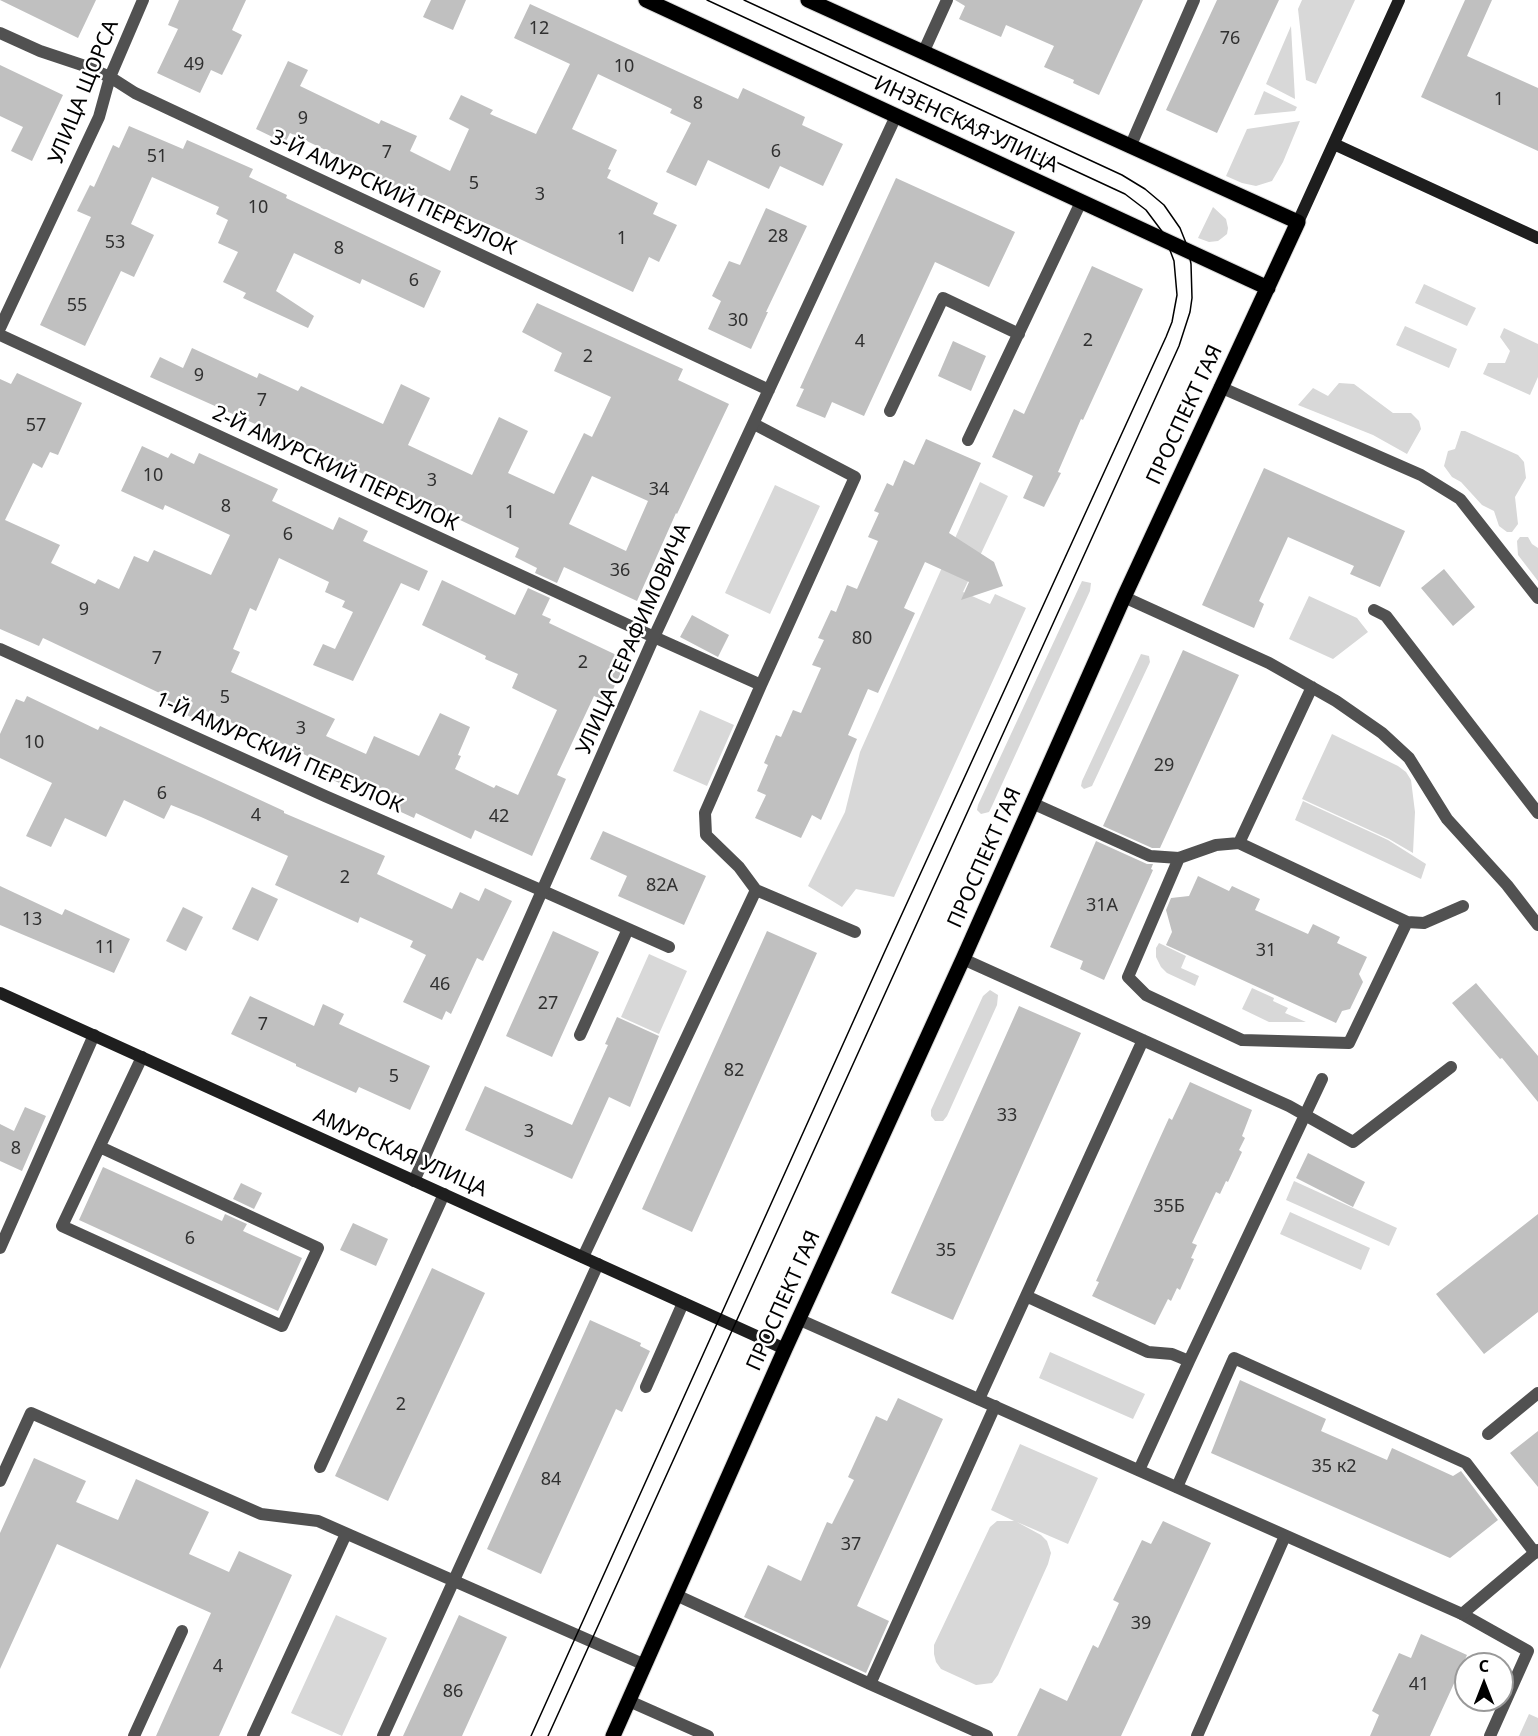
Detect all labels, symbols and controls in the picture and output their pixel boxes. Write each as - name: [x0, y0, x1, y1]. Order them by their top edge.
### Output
- street label: УЛИЦА ЩОРСА: [44, 16, 124, 168]
- house number: 12: [529, 18, 549, 40]
- house number: 76: [1220, 28, 1240, 50]
- house number: 49: [184, 54, 204, 76]
- house number: 10: [614, 56, 634, 78]
- street label: ИНЗЕНСКАЯ УЛИЦА: [870, 71, 1062, 179]
- house number: 1: [1494, 89, 1504, 111]
- house number: 8: [693, 93, 703, 115]
- house number: 9: [298, 108, 308, 130]
- street label: 3-Й АМУРСКИЙ ПЕРЕУЛОК: [266, 125, 520, 261]
- house number: 6: [771, 141, 781, 163]
- house number: 7: [382, 142, 392, 164]
- house number: 51: [147, 146, 167, 168]
- house number: 5: [469, 173, 479, 195]
- house number: 3: [535, 184, 545, 206]
- house number: 10: [248, 197, 268, 219]
- house number: 28: [768, 226, 788, 248]
- house number: 1: [617, 228, 627, 250]
- house number: 53: [105, 232, 125, 254]
- house number: 8: [334, 238, 344, 260]
- house number: 6: [409, 270, 419, 292]
- house number: 55: [67, 295, 87, 317]
- house number: 30: [728, 310, 748, 332]
- house number: 2: [1083, 330, 1093, 352]
- house number: 4: [855, 331, 865, 353]
- street label: ПРОСПЕКТ ГАЯ: [1142, 341, 1228, 489]
- house number: 2: [583, 346, 593, 368]
- house number: 9: [194, 365, 204, 387]
- house number: 7: [257, 390, 267, 412]
- street label: 2-Й АМУРСКИЙ ПЕРЕУЛОК: [208, 401, 462, 537]
- house number: 57: [26, 415, 46, 437]
- house number: 10: [143, 465, 163, 487]
- house number: 3: [427, 470, 437, 492]
- house number: 34: [649, 479, 669, 501]
- house number: 8: [221, 496, 231, 518]
- house number: 1: [505, 502, 515, 524]
- street label: УЛИЦА СЕРАФИМОВИЧА: [572, 519, 696, 759]
- house number: 6: [283, 524, 293, 546]
- house number: 36: [610, 560, 630, 582]
- house number: 9: [79, 599, 89, 621]
- house number: 80: [852, 628, 872, 650]
- house number: 7: [152, 648, 162, 670]
- house number: 2: [578, 652, 588, 674]
- street label: 1-Й АМУРСКИЙ ПЕРЕУЛОК: [151, 687, 407, 819]
- house number: 5: [220, 687, 230, 709]
- house number: 3: [296, 718, 306, 740]
- house number: 10: [24, 732, 44, 754]
- house number: 29: [1154, 755, 1174, 777]
- house number: 6: [157, 783, 167, 805]
- street label: ПРОСПЕКТ ГАЯ: [943, 784, 1027, 932]
- house number: 4: [251, 805, 261, 827]
- house number: 42: [489, 806, 509, 828]
- house number: 2: [340, 867, 350, 889]
- house number: 82А: [646, 875, 678, 897]
- house number: 31А: [1086, 895, 1118, 917]
- house number: 13: [22, 909, 42, 931]
- house number: 11: [95, 937, 115, 959]
- house number: 31: [1256, 940, 1276, 962]
- house number: 46: [430, 974, 450, 996]
- house number: 27: [538, 993, 558, 1015]
- house number: 7: [258, 1014, 268, 1036]
- house number: 82: [724, 1060, 744, 1082]
- house number: 5: [389, 1066, 399, 1088]
- street label: АМУРСКАЯ УЛИЦА: [309, 1103, 491, 1203]
- house number: 33: [997, 1105, 1017, 1127]
- house number: 3: [524, 1121, 534, 1143]
- house number: 8: [11, 1138, 21, 1160]
- house number: 35Б: [1153, 1196, 1185, 1218]
- street label: ПРОСПЕКТ ГАЯ: [742, 1227, 826, 1375]
- house number: 6: [185, 1228, 195, 1250]
- house number: 35: [936, 1240, 956, 1262]
- house number: 2: [396, 1394, 406, 1416]
- house number: 35 к2: [1311, 1456, 1357, 1478]
- house number: 84: [541, 1469, 561, 1491]
- house number: 37: [841, 1534, 861, 1556]
- house number: 39: [1131, 1613, 1151, 1635]
- north arrow: [1454, 1652, 1514, 1712]
- text: С: [1479, 1655, 1489, 1677]
- house number: 4: [213, 1656, 223, 1678]
- house number: 41: [1409, 1674, 1429, 1696]
- house number: 86: [443, 1681, 463, 1703]

